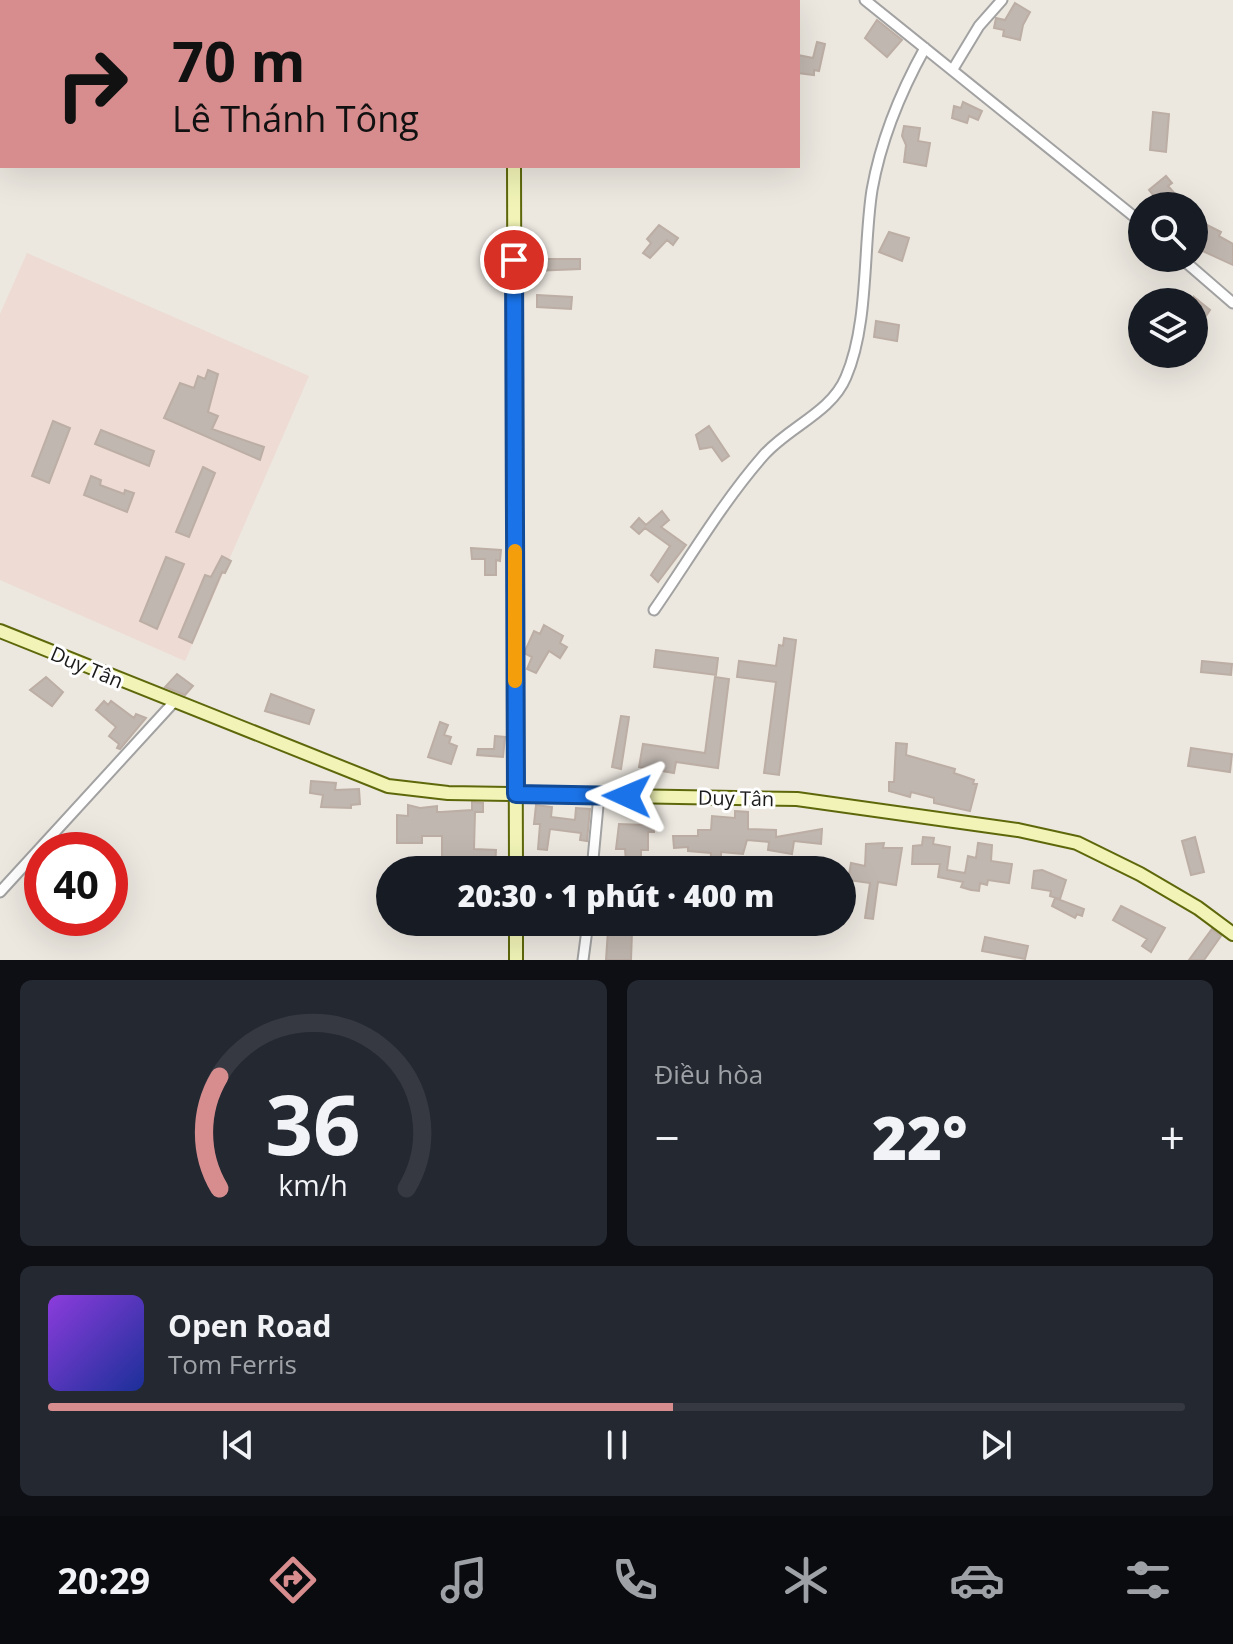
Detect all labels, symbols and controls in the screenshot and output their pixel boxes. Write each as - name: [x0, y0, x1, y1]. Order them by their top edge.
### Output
- text: 70 m: [172, 22, 306, 98]
- icon: right: [40, 32, 144, 136]
- text: Lê Thánh Tông: [172, 94, 419, 143]
- map controls: [1128, 192, 1208, 368]
- button: search: [1128, 192, 1208, 272]
- pin: [480, 226, 548, 294]
- icon: arrive: [492, 238, 536, 282]
- button: layers: [1128, 288, 1208, 368]
- street label: Duy Tân: [47, 640, 127, 694]
- position arrow: [585, 754, 669, 838]
- street label: Duy Tân: [698, 784, 774, 812]
- speed limit sign: 40: [24, 832, 128, 936]
- text: 20:30 · 1 phút · 400 m: [458, 875, 774, 916]
- text: Điều hòa: [655, 1056, 763, 1092]
- text: 36: [266, 1066, 361, 1179]
- text: 22°: [872, 1096, 968, 1178]
- text: −: [655, 1107, 680, 1167]
- text: +: [1160, 1107, 1185, 1167]
- text: km/h: [279, 1165, 348, 1204]
- text: Open Road: [168, 1305, 332, 1346]
- text: Tom Ferris: [168, 1346, 297, 1382]
- icon: previous: [216, 1423, 260, 1467]
- icon: pause: [595, 1423, 639, 1467]
- icon: next: [974, 1423, 1018, 1467]
- icon: directions: [265, 1552, 321, 1608]
- icon: music: [436, 1552, 492, 1608]
- icon: phone: [607, 1552, 663, 1608]
- icon: climate: [778, 1552, 834, 1608]
- icon: car: [949, 1552, 1005, 1608]
- icon: filters: [1120, 1552, 1176, 1608]
- text: 20:29: [57, 1556, 150, 1605]

